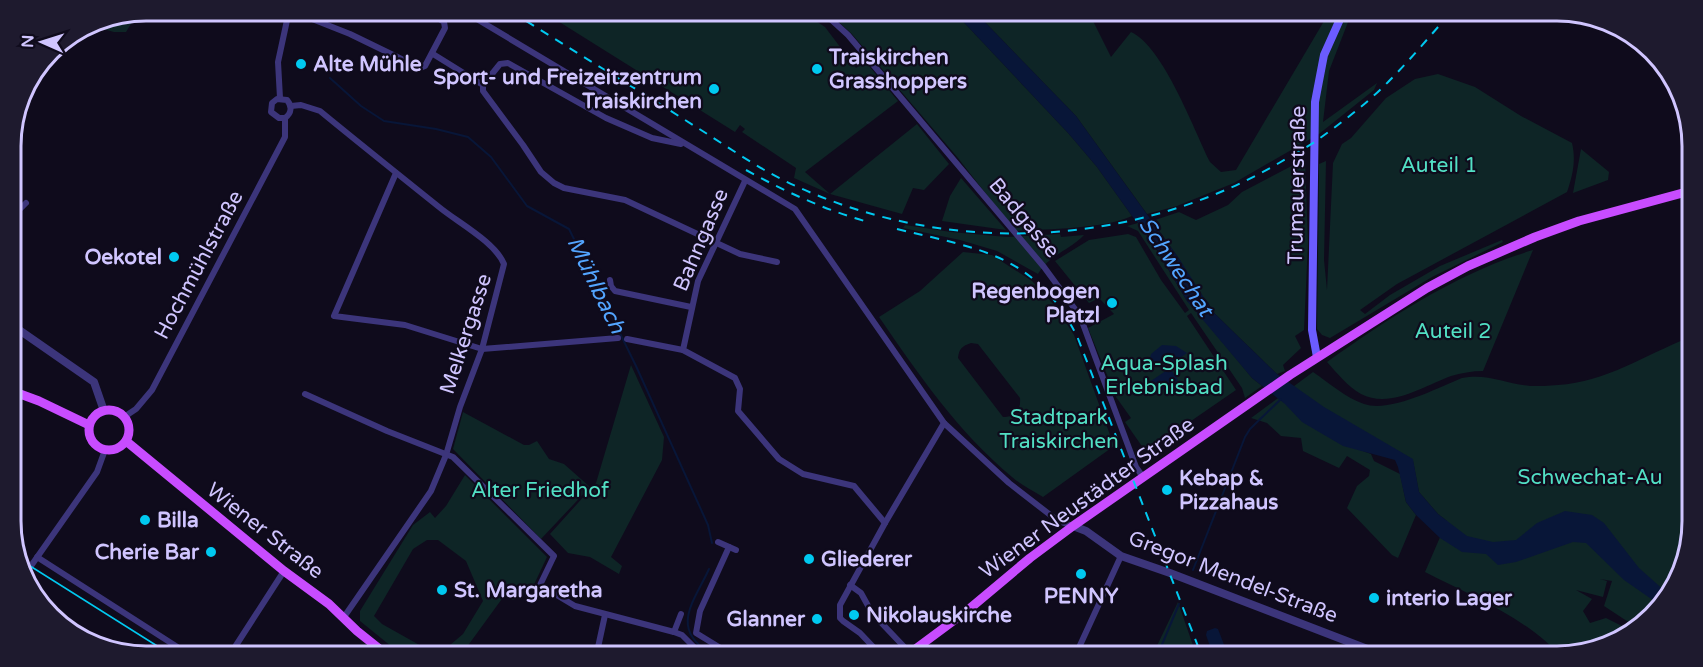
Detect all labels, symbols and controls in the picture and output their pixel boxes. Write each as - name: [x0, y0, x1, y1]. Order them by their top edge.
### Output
- north arrow: [12, 12, 72, 72]
- text: N: [18, 34, 38, 48]
- place label: Traiskirchen Grasshoppers: [828, 45, 967, 94]
- place label: Alte Mühle: [313, 52, 422, 77]
- marker: Alte Mühle: [294, 57, 308, 71]
- marker: Traiskirchen Grasshoppers: [810, 62, 824, 76]
- place label: Sport- und Freizeitzentrum Traiskirchen: [433, 65, 702, 114]
- marker: Sport- und Freizeitzentrum Traiskirchen: [707, 82, 721, 96]
- street label: Trumauerstraße: [1283, 105, 1311, 265]
- park label: Auteil 1: [1400, 153, 1478, 178]
- street label: Badgasse: [983, 173, 1065, 263]
- street label: Bahngasse: [668, 185, 734, 295]
- street label: Hochmühlstraße: [149, 186, 249, 344]
- water label: Schwechat: [1133, 213, 1220, 324]
- water label: Mühlbach: [561, 232, 631, 338]
- place label: Oekotel: [85, 245, 162, 270]
- marker: Oekotel: [167, 250, 181, 264]
- street label: Melkergasse: [435, 271, 497, 397]
- place label: Regenbogen Platzl: [971, 279, 1100, 328]
- marker: Regenbogen Platzl: [1105, 296, 1119, 310]
- park label: Auteil 2: [1414, 319, 1492, 344]
- park label: Aqua-Splash Erlebnisbad: [1100, 351, 1228, 400]
- park label: Stadtpark Traiskirchen: [999, 405, 1119, 454]
- street label: Wiener Neustädter Straße: [975, 412, 1199, 584]
- park label: Schwechat-Au: [1517, 465, 1663, 490]
- place label: Kebap & Pizzahaus: [1179, 466, 1278, 515]
- street label: Wiener Straße: [202, 478, 328, 584]
- park label: Alter Friedhof: [471, 478, 609, 503]
- marker: Kebap & Pizzahaus: [1160, 483, 1174, 497]
- place label: Billa: [157, 508, 199, 533]
- marker: Billa: [138, 513, 152, 527]
- street label: Gregor Mendel-Straße: [1125, 526, 1341, 628]
- place label: Cherie Bar: [95, 540, 200, 565]
- marker: Cherie Bar: [204, 545, 218, 559]
- place label: Gliederer: [821, 547, 913, 572]
- marker: Gliederer: [802, 552, 816, 566]
- marker: PENNY: [1074, 567, 1088, 581]
- place label: St. Margaretha: [454, 578, 603, 603]
- marker: St. Margaretha: [435, 583, 449, 597]
- place label: PENNY: [1044, 584, 1119, 609]
- place label: interio Lager: [1386, 586, 1513, 611]
- marker: interio Lager: [1367, 591, 1381, 605]
- place label: Nikolauskirche: [866, 603, 1012, 628]
- place label: Glanner: [727, 607, 806, 632]
- marker: Nikolauskirche: [847, 608, 861, 622]
- marker: Glanner: [810, 612, 824, 626]

